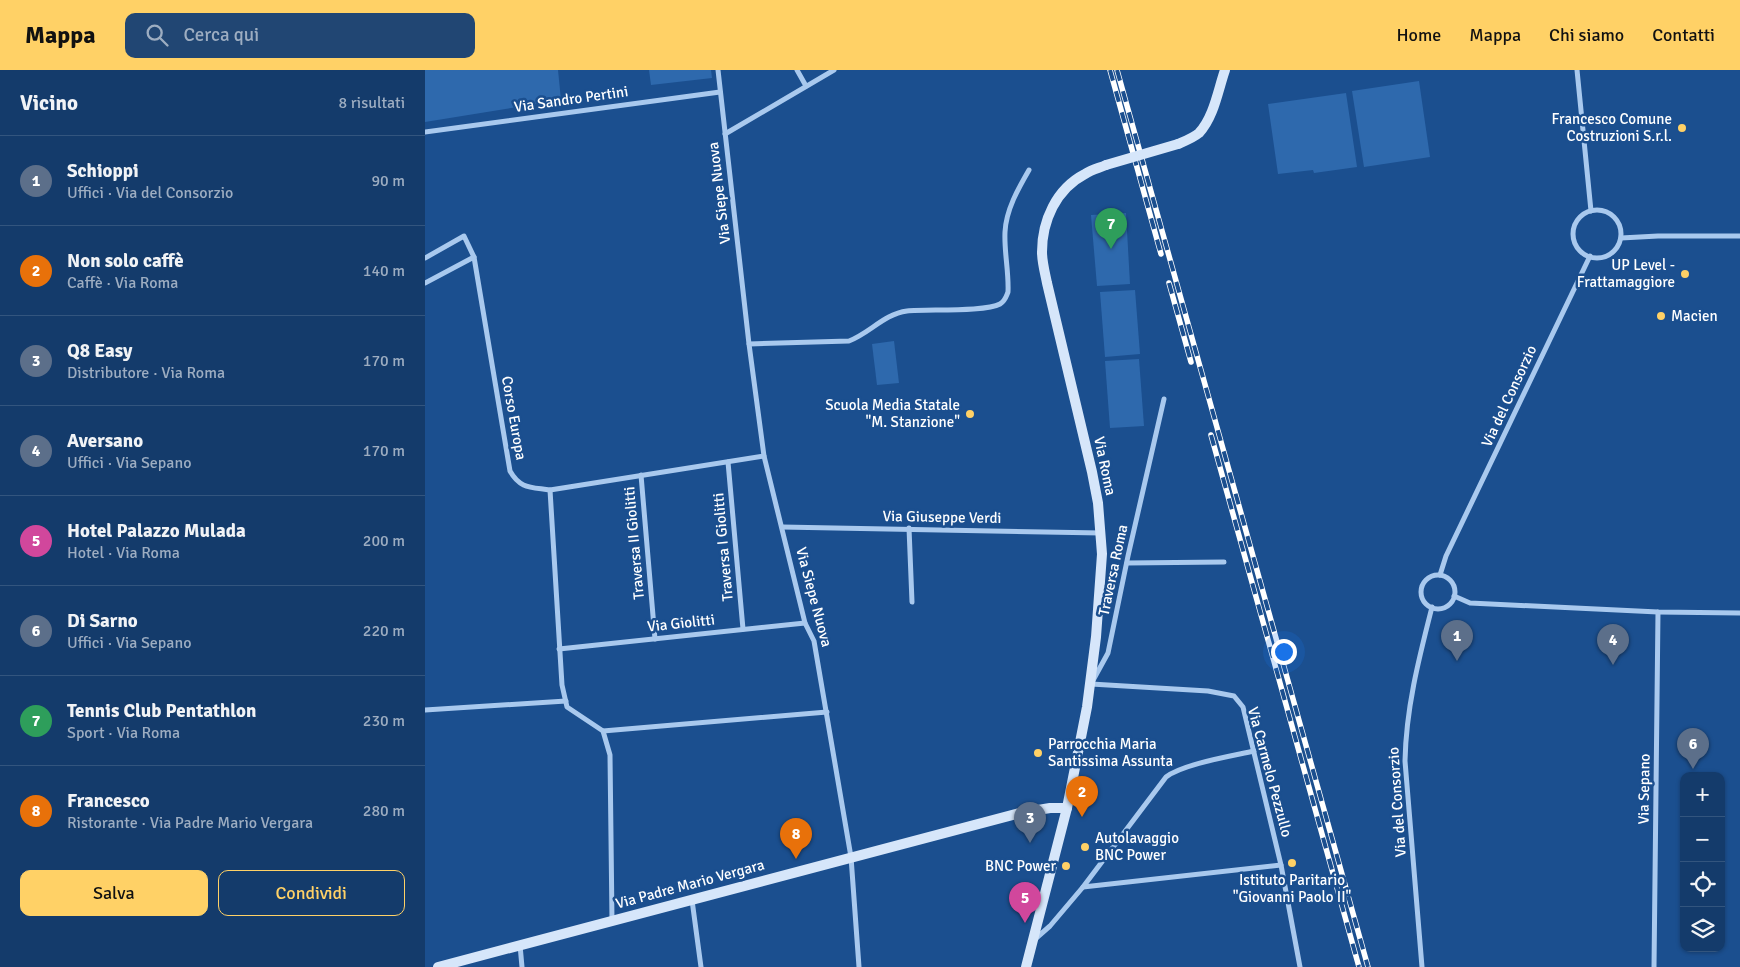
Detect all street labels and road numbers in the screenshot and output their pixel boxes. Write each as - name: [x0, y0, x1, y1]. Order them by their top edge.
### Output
- street label: Via Sandro Pertini: [513, 82, 629, 116]
- street label: Via Siepe Nuova: [704, 141, 734, 245]
- street label: Via del Consorzio: [1478, 342, 1541, 450]
- street label: Corso Europa: [498, 375, 530, 461]
- street label: Via Roma: [1090, 435, 1120, 497]
- street label: Traversa II Giolitti: [620, 486, 648, 600]
- street label: Traversa I Giolitti: [709, 492, 737, 602]
- street label: Via Giuseppe Verdi: [882, 507, 1002, 527]
- street label: Traversa Roma: [1095, 523, 1131, 617]
- street label: Via Siepe Nuova: [792, 545, 836, 649]
- street label: Via Giolitti: [646, 610, 716, 636]
- street label: Via Carmelo Pezzullo: [1244, 705, 1296, 839]
- street label: Via del Consorzio: [1384, 746, 1410, 858]
- street label: Via Sepano: [1634, 753, 1654, 825]
- street label: Via Padre Mario Vergara: [614, 855, 766, 913]

